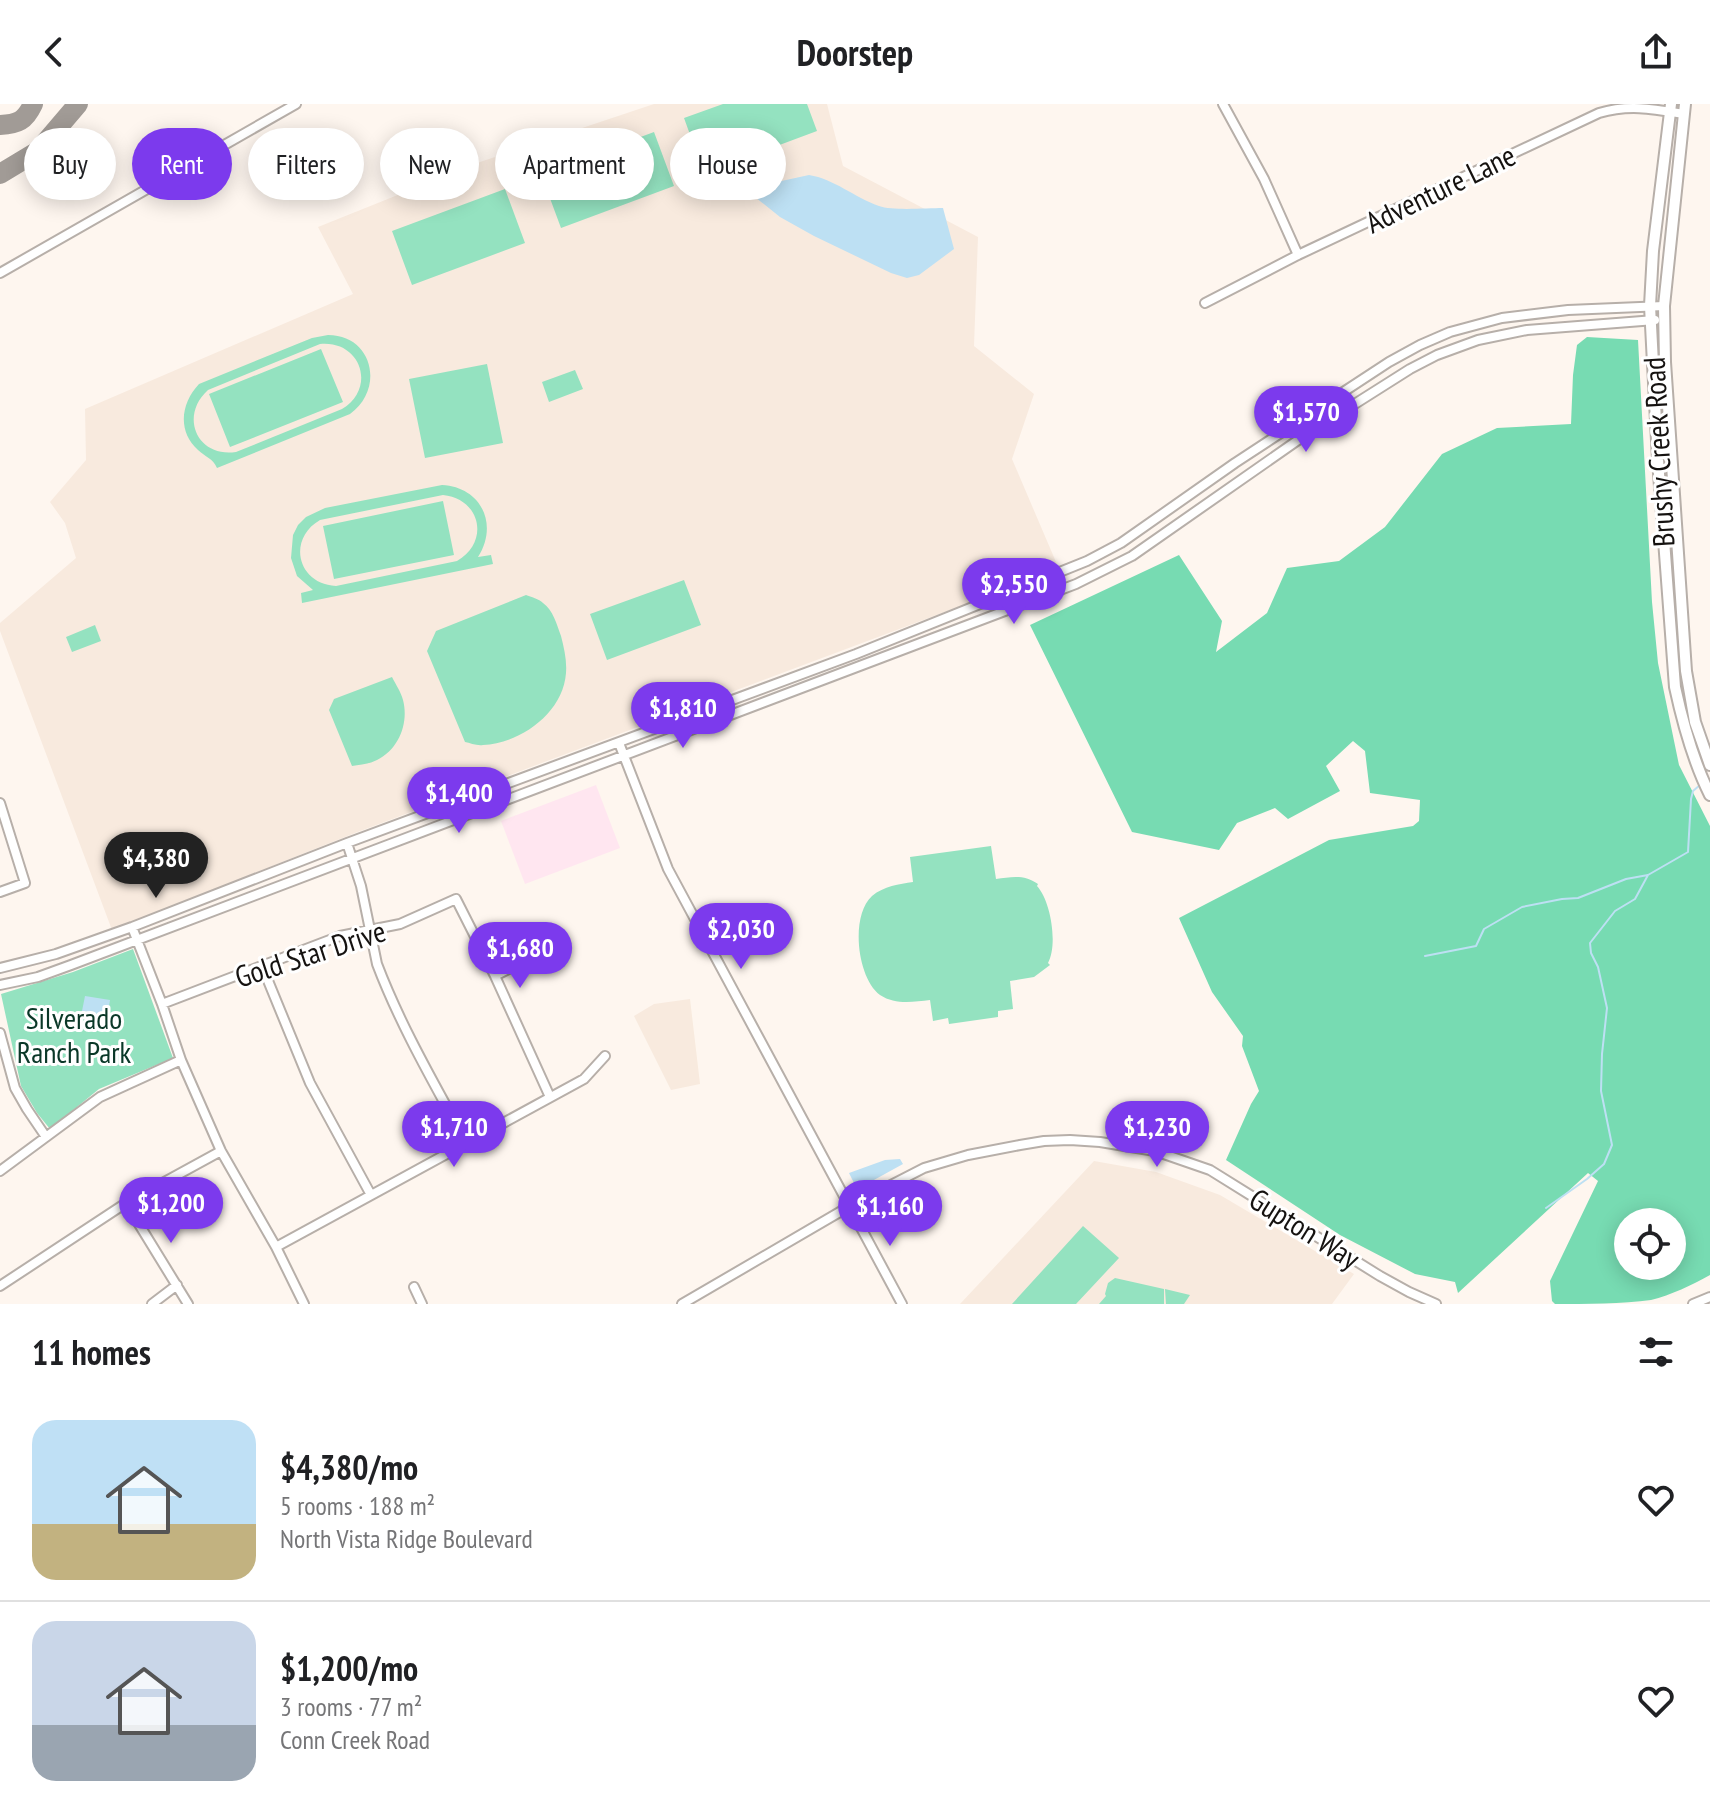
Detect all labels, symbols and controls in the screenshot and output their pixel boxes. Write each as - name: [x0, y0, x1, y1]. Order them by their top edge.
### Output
- text: Doorstep: [797, 29, 913, 76]
- icon: back: [32, 30, 76, 74]
- icon: share: [1634, 30, 1678, 74]
- chip: Buy: [24, 128, 116, 200]
- chip: Rent: [132, 128, 232, 200]
- chip: Filters: [248, 128, 364, 200]
- chip: New: [380, 128, 479, 200]
- chip: Apartment: [495, 128, 654, 200]
- chip: House: [670, 128, 786, 200]
- street label: Adventure Lane: [1359, 135, 1521, 241]
- street label: Brushy Creek Road: [1634, 356, 1682, 548]
- pin: $1,570: [1241, 386, 1371, 454]
- text: $1,570: [1272, 395, 1340, 428]
- pin: $2,550: [949, 558, 1079, 626]
- text: $2,550: [980, 567, 1048, 600]
- pin: $1,810: [618, 682, 748, 750]
- text: $1,810: [649, 691, 717, 724]
- pin: $1,400: [394, 767, 524, 835]
- text: $1,400: [425, 776, 493, 809]
- pin: $4,380: [91, 832, 221, 900]
- text: $4,380: [122, 841, 190, 874]
- pin: $2,030: [676, 903, 806, 971]
- street label: Gold Star Drive: [230, 910, 390, 996]
- text: $2,030: [707, 912, 775, 945]
- pin: $1,680: [455, 922, 585, 990]
- text: $1,680: [486, 931, 554, 964]
- park label: Silverado Ranch Park: [17, 998, 132, 1071]
- pin: $1,710: [389, 1101, 519, 1169]
- pin: $1,230: [1092, 1101, 1222, 1169]
- text: $1,710: [420, 1110, 488, 1143]
- text: $1,230: [1123, 1110, 1191, 1143]
- pin: $1,200: [106, 1177, 236, 1245]
- street label: Gupton Way: [1242, 1179, 1368, 1278]
- pin: $1,160: [825, 1180, 955, 1248]
- text: $1,200: [137, 1186, 205, 1219]
- text: $1,160: [856, 1189, 924, 1222]
- map controls: [1614, 1208, 1686, 1280]
- button: locate: [1614, 1208, 1686, 1280]
- text: 11 homes: [32, 1330, 151, 1374]
- icon: filters: [1634, 1330, 1678, 1374]
- text: $4,380/mo: [280, 1445, 418, 1489]
- icon: home: [96, 1452, 192, 1548]
- icon: heart: [1634, 1478, 1678, 1522]
- text: 5 rooms · 188 m²: [280, 1489, 435, 1522]
- text: North Vista Ridge Boulevard: [280, 1522, 533, 1555]
- text: $1,200/mo: [280, 1646, 418, 1690]
- icon: home: [96, 1653, 192, 1749]
- icon: heart: [1634, 1679, 1678, 1723]
- text: 3 rooms · 77 m²: [280, 1690, 422, 1723]
- text: Conn Creek Road: [280, 1723, 430, 1756]

